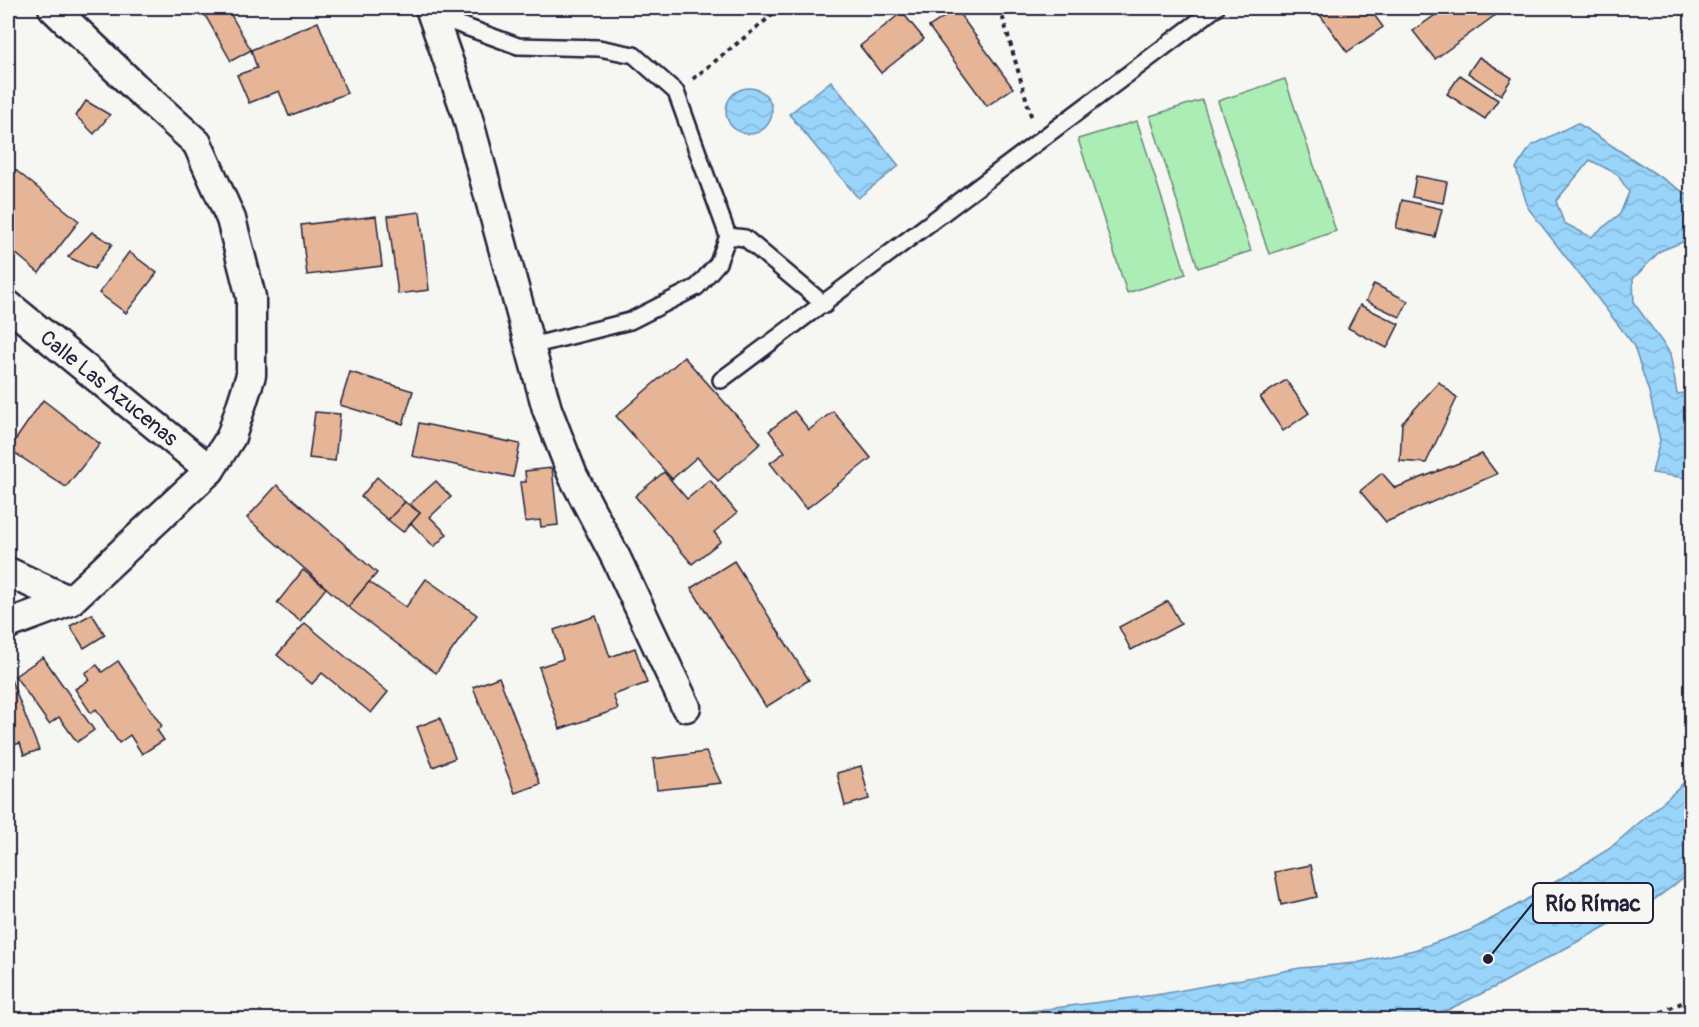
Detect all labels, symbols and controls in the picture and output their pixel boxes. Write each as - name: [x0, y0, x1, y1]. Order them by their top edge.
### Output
- street label: Calle Las Azucenas: [34, 324, 184, 453]
- callout: Río Rímac: [1533, 883, 1653, 923]
- text: Río Rímac: [1545, 890, 1641, 918]

